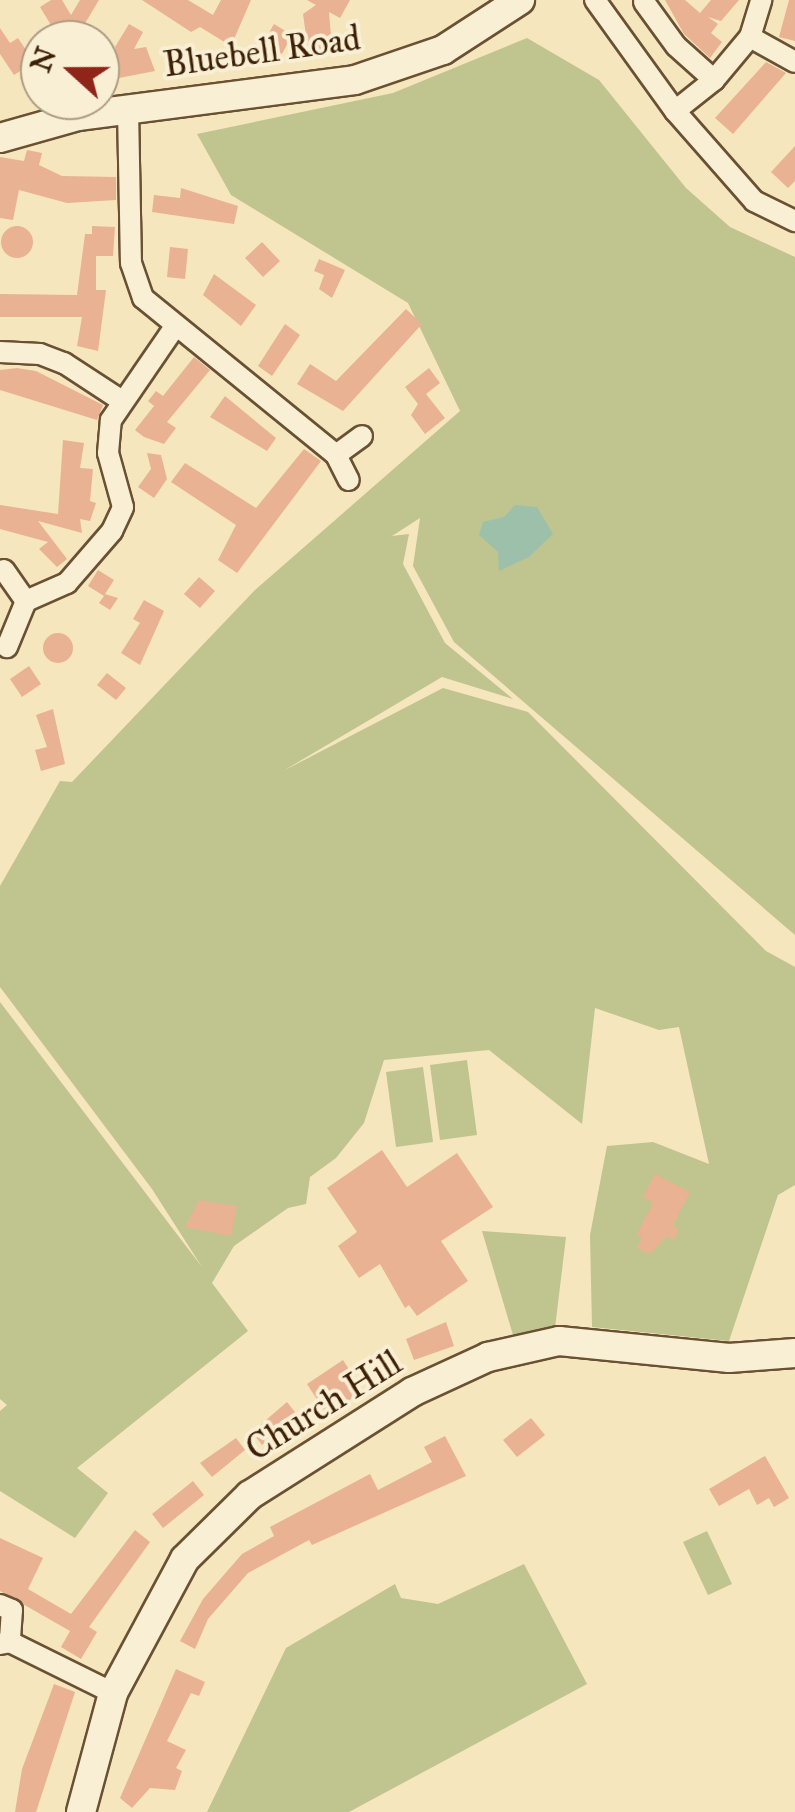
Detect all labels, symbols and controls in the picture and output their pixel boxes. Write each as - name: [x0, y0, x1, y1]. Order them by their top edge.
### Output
- street label: Bluebell Road: [161, 17, 363, 87]
- north arrow: [20, 20, 120, 120]
- text: N: [23, 42, 64, 77]
- street label: Church Hill: [239, 1342, 409, 1470]

